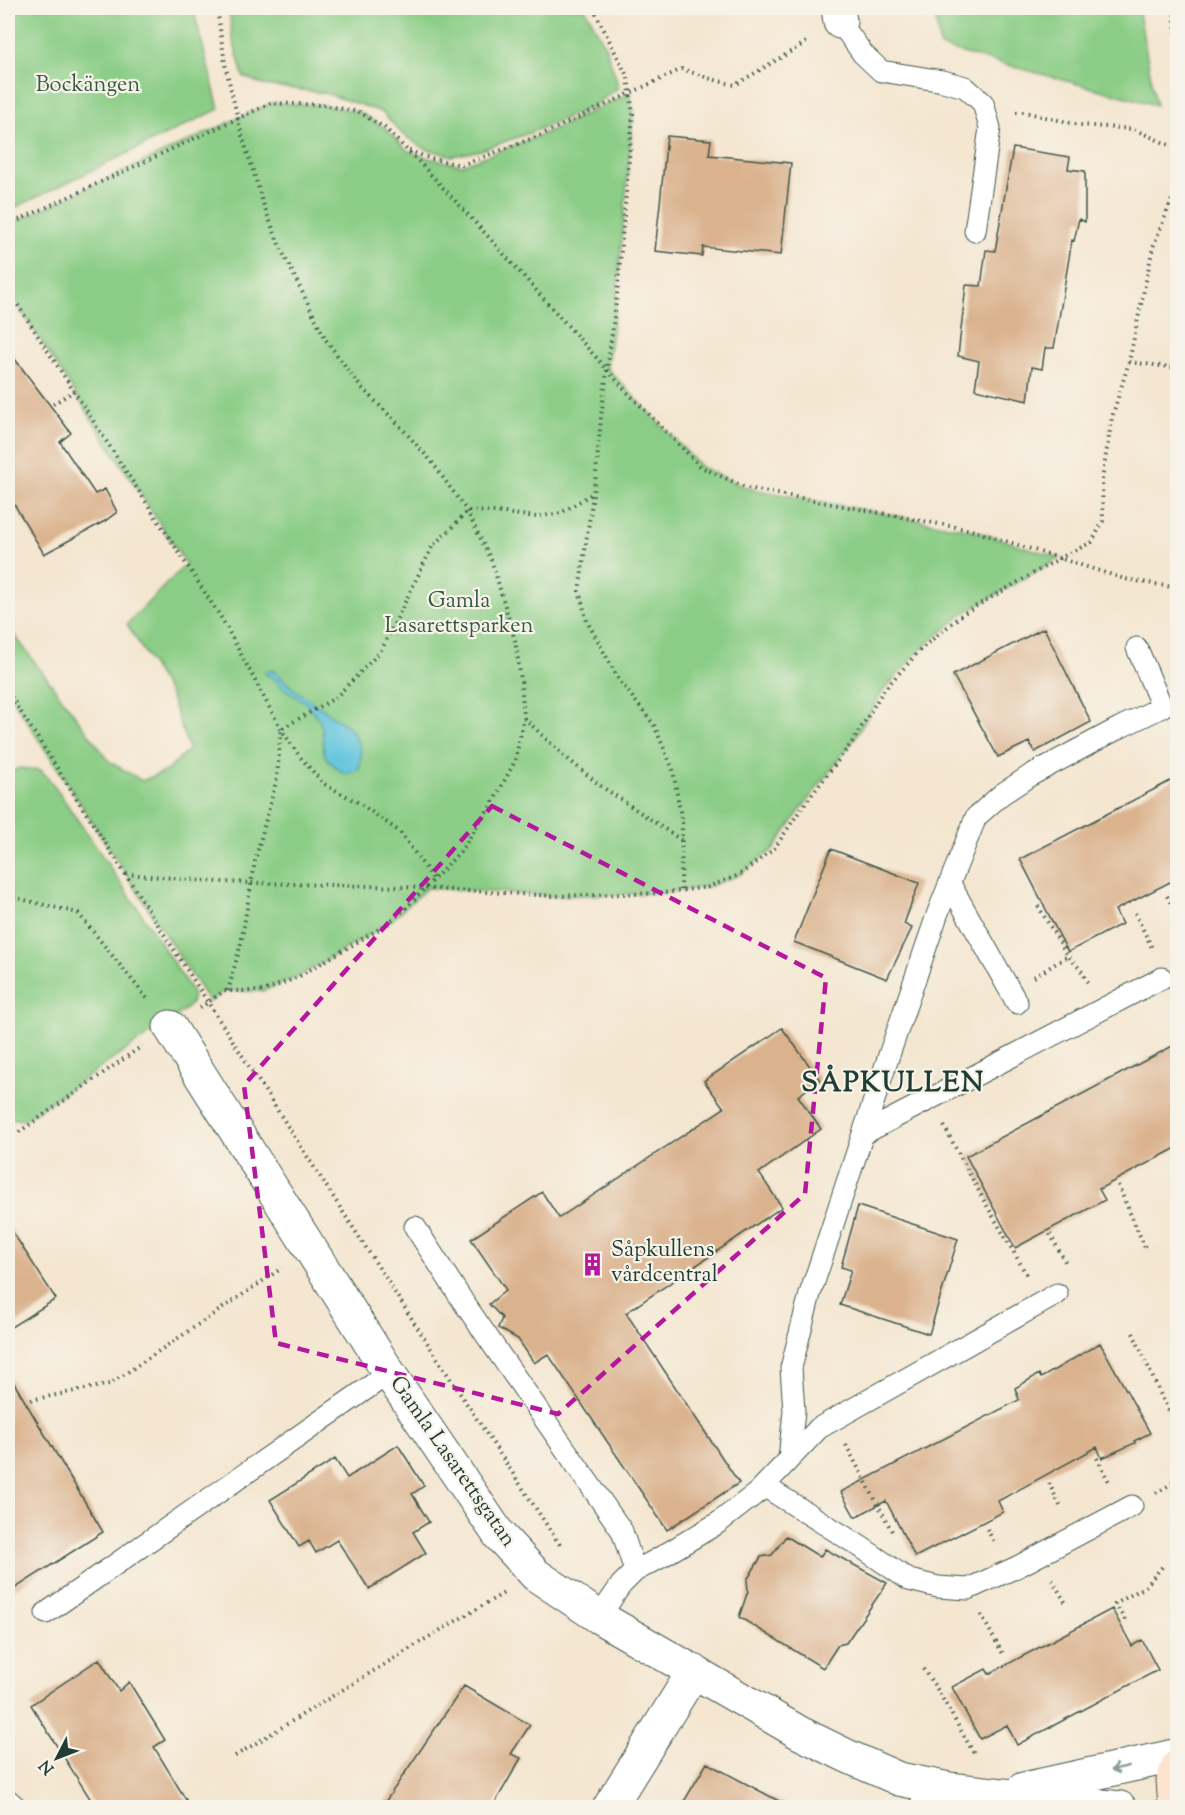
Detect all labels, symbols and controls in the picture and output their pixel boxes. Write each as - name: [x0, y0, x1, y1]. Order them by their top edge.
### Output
- park label: Bockängen: [36, 70, 140, 102]
- park label: Gamla Lasarettsparken: [385, 586, 534, 643]
- district label: SÅPKULLEN: [801, 1064, 985, 1104]
- place label: Såpkullens vårdcentral: [611, 1235, 718, 1292]
- building icon: Såpkullens vårdcentral: [580, 1251, 606, 1277]
- street label: Gamla Lasarettsgatan: [381, 1370, 523, 1554]
- north arrow: [27, 1728, 87, 1788]
- text: N: [35, 1754, 61, 1779]
- one-way arrow: [1111, 1762, 1130, 1774]

